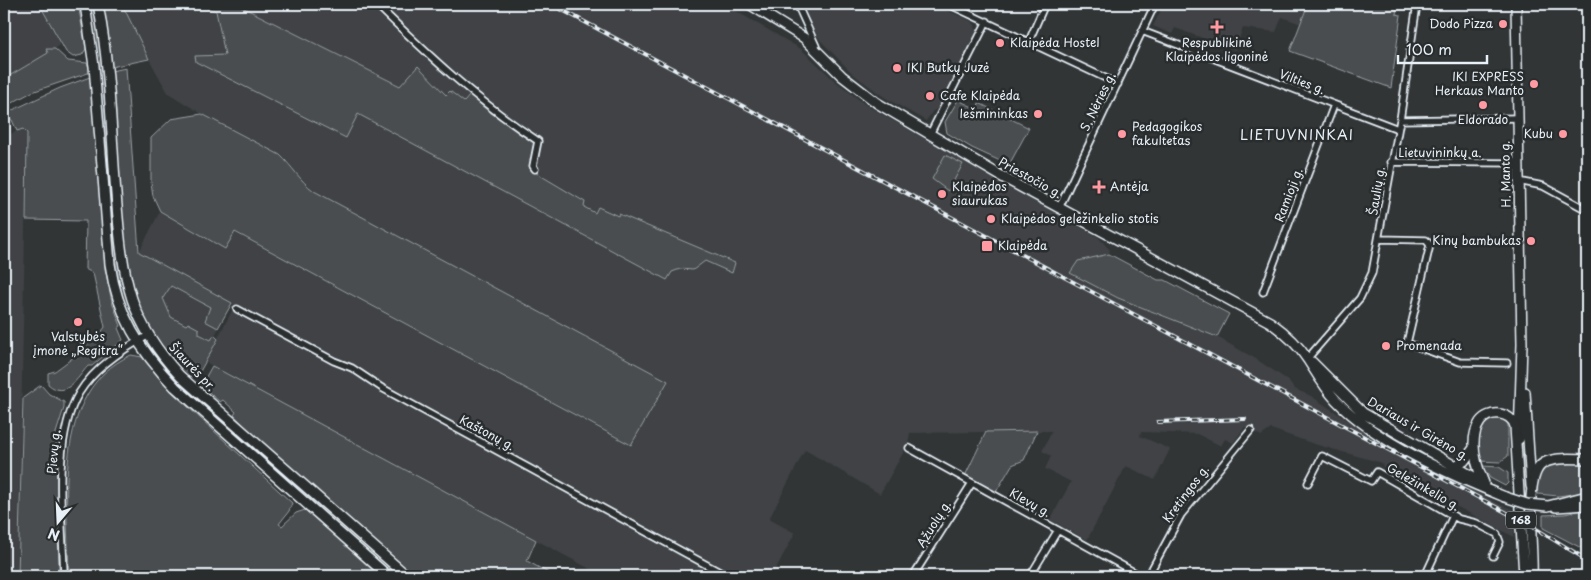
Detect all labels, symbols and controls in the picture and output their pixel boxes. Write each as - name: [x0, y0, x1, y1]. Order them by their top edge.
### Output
- place label: Dodo Pizza: [1429, 14, 1494, 32]
- marker: Dodo Pizza: [1497, 18, 1509, 30]
- marker: Respublikinė Klaipėdos ligoninė: [1210, 20, 1224, 34]
- scale bar: [1398, 32, 1487, 64]
- place label: Klaipėda Hostel: [1010, 33, 1100, 51]
- place label: Respublikinė Klaipėdos ligoninė: [1166, 33, 1269, 65]
- marker: Klaipėda Hostel: [994, 37, 1006, 49]
- text: 100 m: [1406, 37, 1452, 60]
- place label: IKI Butkų Juzė: [907, 58, 990, 76]
- marker: IKI Butkų Juzė: [891, 62, 903, 74]
- street label: Vilties g.: [1277, 64, 1328, 98]
- place label: IKI EXPRESS Herkaus Manto: [1435, 67, 1524, 99]
- street label: S. Nėries g.: [1075, 69, 1119, 134]
- marker: IKI EXPRESS Herkaus Manto: [1528, 78, 1540, 90]
- place label: Cafe Klaipėda: [940, 86, 1021, 104]
- marker: Cafe Klaipėda: [924, 90, 936, 102]
- marker: Eldorado: [1477, 99, 1489, 111]
- place label: Iešmininkas: [960, 104, 1029, 122]
- marker: Iešmininkas: [1032, 108, 1044, 120]
- place label: Eldorado: [1458, 110, 1509, 128]
- place label: Pedagogikos fakultetas: [1132, 117, 1203, 149]
- district label: LIETUVNINKAI: [1240, 124, 1354, 145]
- place label: Kubu: [1524, 124, 1553, 142]
- marker: Pedagogikos fakultetas: [1116, 128, 1128, 140]
- marker: Kubu: [1557, 128, 1569, 140]
- street label: H. Manto g.: [1495, 140, 1515, 208]
- street label: Lietuvininkų a.: [1398, 143, 1482, 161]
- street label: Priestočio g.: [995, 152, 1065, 202]
- street label: Ramioji g.: [1269, 165, 1307, 224]
- street label: Šaulių g.: [1363, 165, 1389, 217]
- place label: Klaipėdos siaurukas: [952, 177, 1008, 209]
- place label: Antėja: [1110, 177, 1149, 195]
- marker: Antėja: [1092, 180, 1106, 194]
- marker: Klaipėdos siaurukas: [936, 188, 948, 200]
- place label: Klaipėdos geležinkelio stotis: [1001, 209, 1159, 227]
- marker: Klaipėdos geležinkelio stotis: [985, 213, 997, 225]
- place label: Kinų bambukas: [1432, 231, 1522, 249]
- marker: Kinų bambukas: [1525, 235, 1537, 247]
- place label: Klaipėda: [998, 236, 1048, 254]
- marker: Klaipėda: [980, 239, 994, 253]
- marker: Valstybės įmonė „Regitra“: [72, 316, 84, 328]
- place label: Valstybės įmonė „Regitra“: [32, 327, 123, 359]
- place label: Promenada: [1396, 336, 1462, 354]
- street label: Šiaurės pr.: [165, 338, 220, 394]
- marker: Promenada: [1380, 340, 1392, 352]
- street label: Dariaus ir Girėno g.: [1365, 392, 1472, 464]
- street label: Kaštonų g.: [457, 410, 518, 454]
- street label: Pievų g.: [42, 429, 64, 475]
- street label: Geležinkelio g.: [1384, 458, 1463, 514]
- street label: Kretingos g.: [1158, 461, 1213, 526]
- street label: Klevų g.: [1006, 483, 1054, 521]
- street label: Ąžuolų g.: [912, 496, 955, 551]
- north arrow: [32, 498, 82, 548]
- road number: 168: [1506, 512, 1536, 528]
- text: N: [45, 523, 62, 546]

